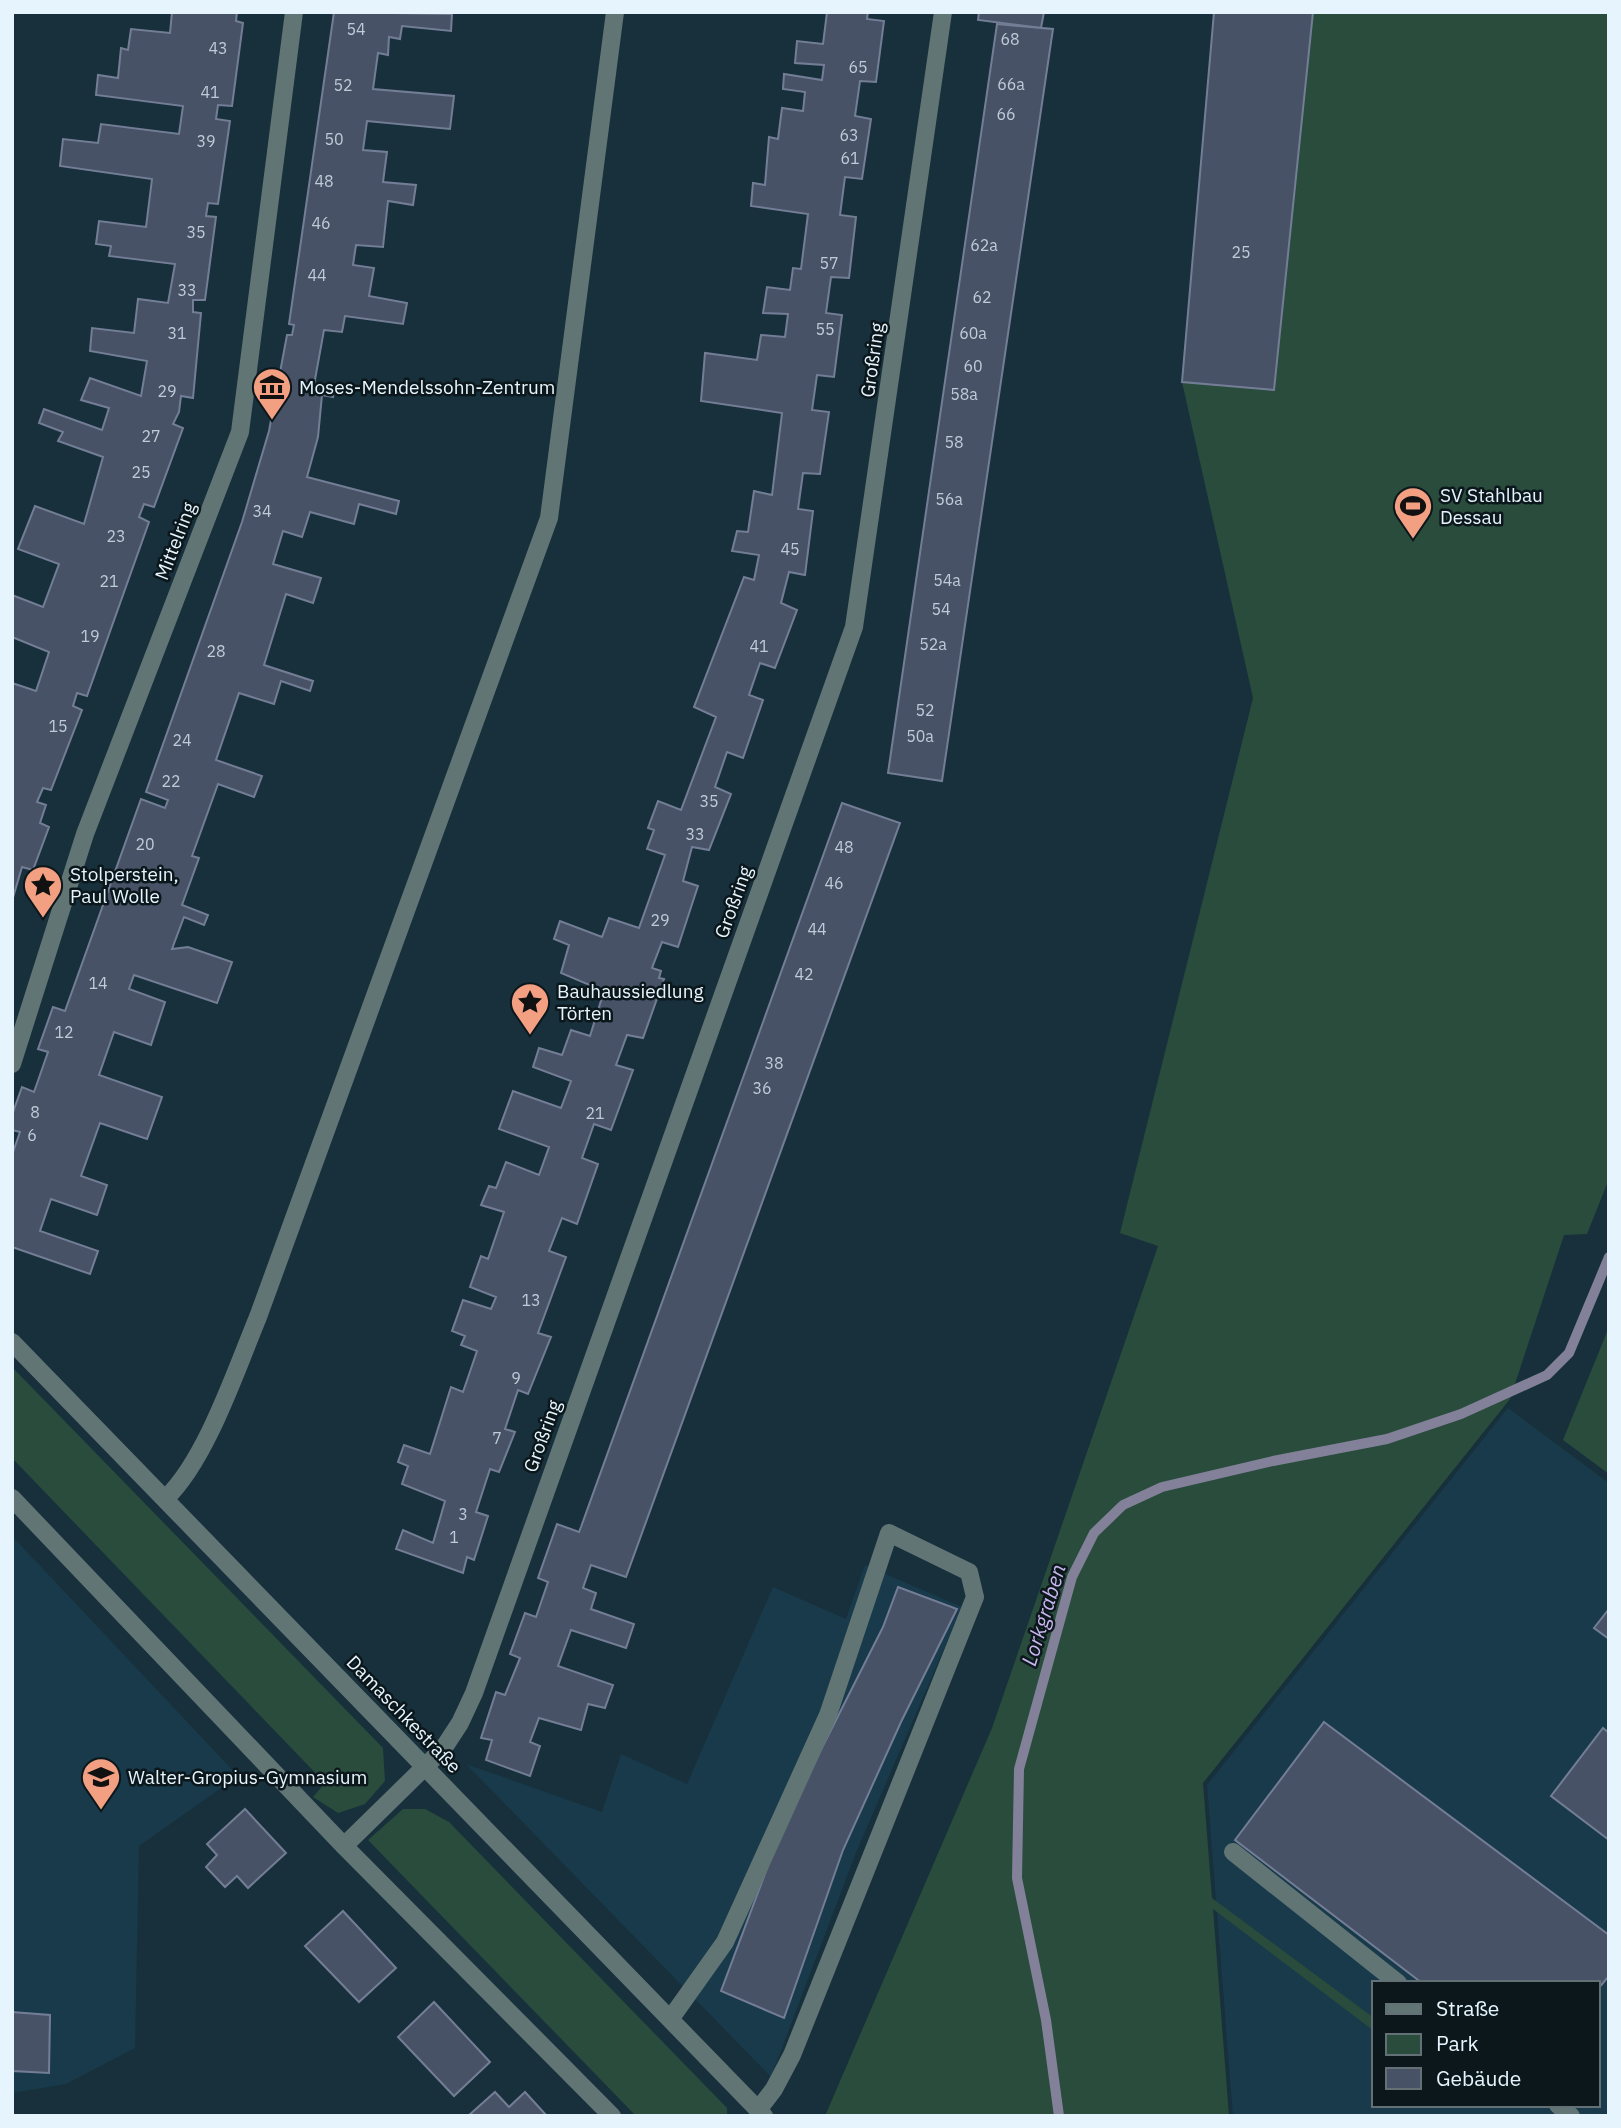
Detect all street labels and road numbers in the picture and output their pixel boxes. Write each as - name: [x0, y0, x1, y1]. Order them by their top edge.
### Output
- street label: Großring: [855, 321, 889, 399]
- street label: Mittelring: [149, 499, 201, 583]
- street label: Großring: [709, 863, 757, 941]
- street label: Großring: [518, 1397, 566, 1475]
- street label: Damaschkestraße: [342, 1650, 466, 1778]

